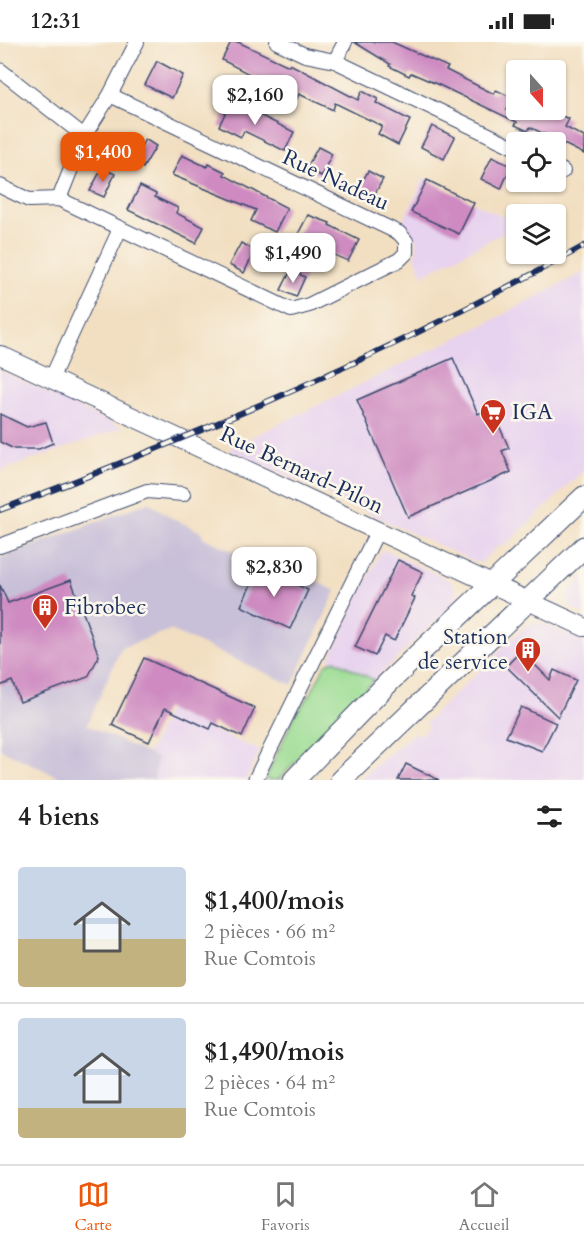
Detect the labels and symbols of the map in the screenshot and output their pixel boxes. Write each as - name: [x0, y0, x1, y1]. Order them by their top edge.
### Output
- north arrow: [506, 60, 566, 120]
- pin: $2,160: [206, 75, 304, 126]
- pin: $1,400: [54, 132, 152, 183]
- street label: Rue Nadeau: [278, 142, 394, 218]
- pin: $1,490: [244, 233, 342, 284]
- supermarket icon: IGA: [478, 397, 508, 435]
- place label: IGA: [512, 397, 553, 427]
- street label: Rue Bernard-Pilon: [215, 419, 389, 521]
- pin: $2,830: [225, 547, 323, 598]
- building icon: Fibrobec: [30, 592, 60, 630]
- place label: Fibrobec: [64, 592, 146, 622]
- place label: Station de service: [418, 622, 508, 677]
- building icon: Station de service: [513, 635, 543, 673]

